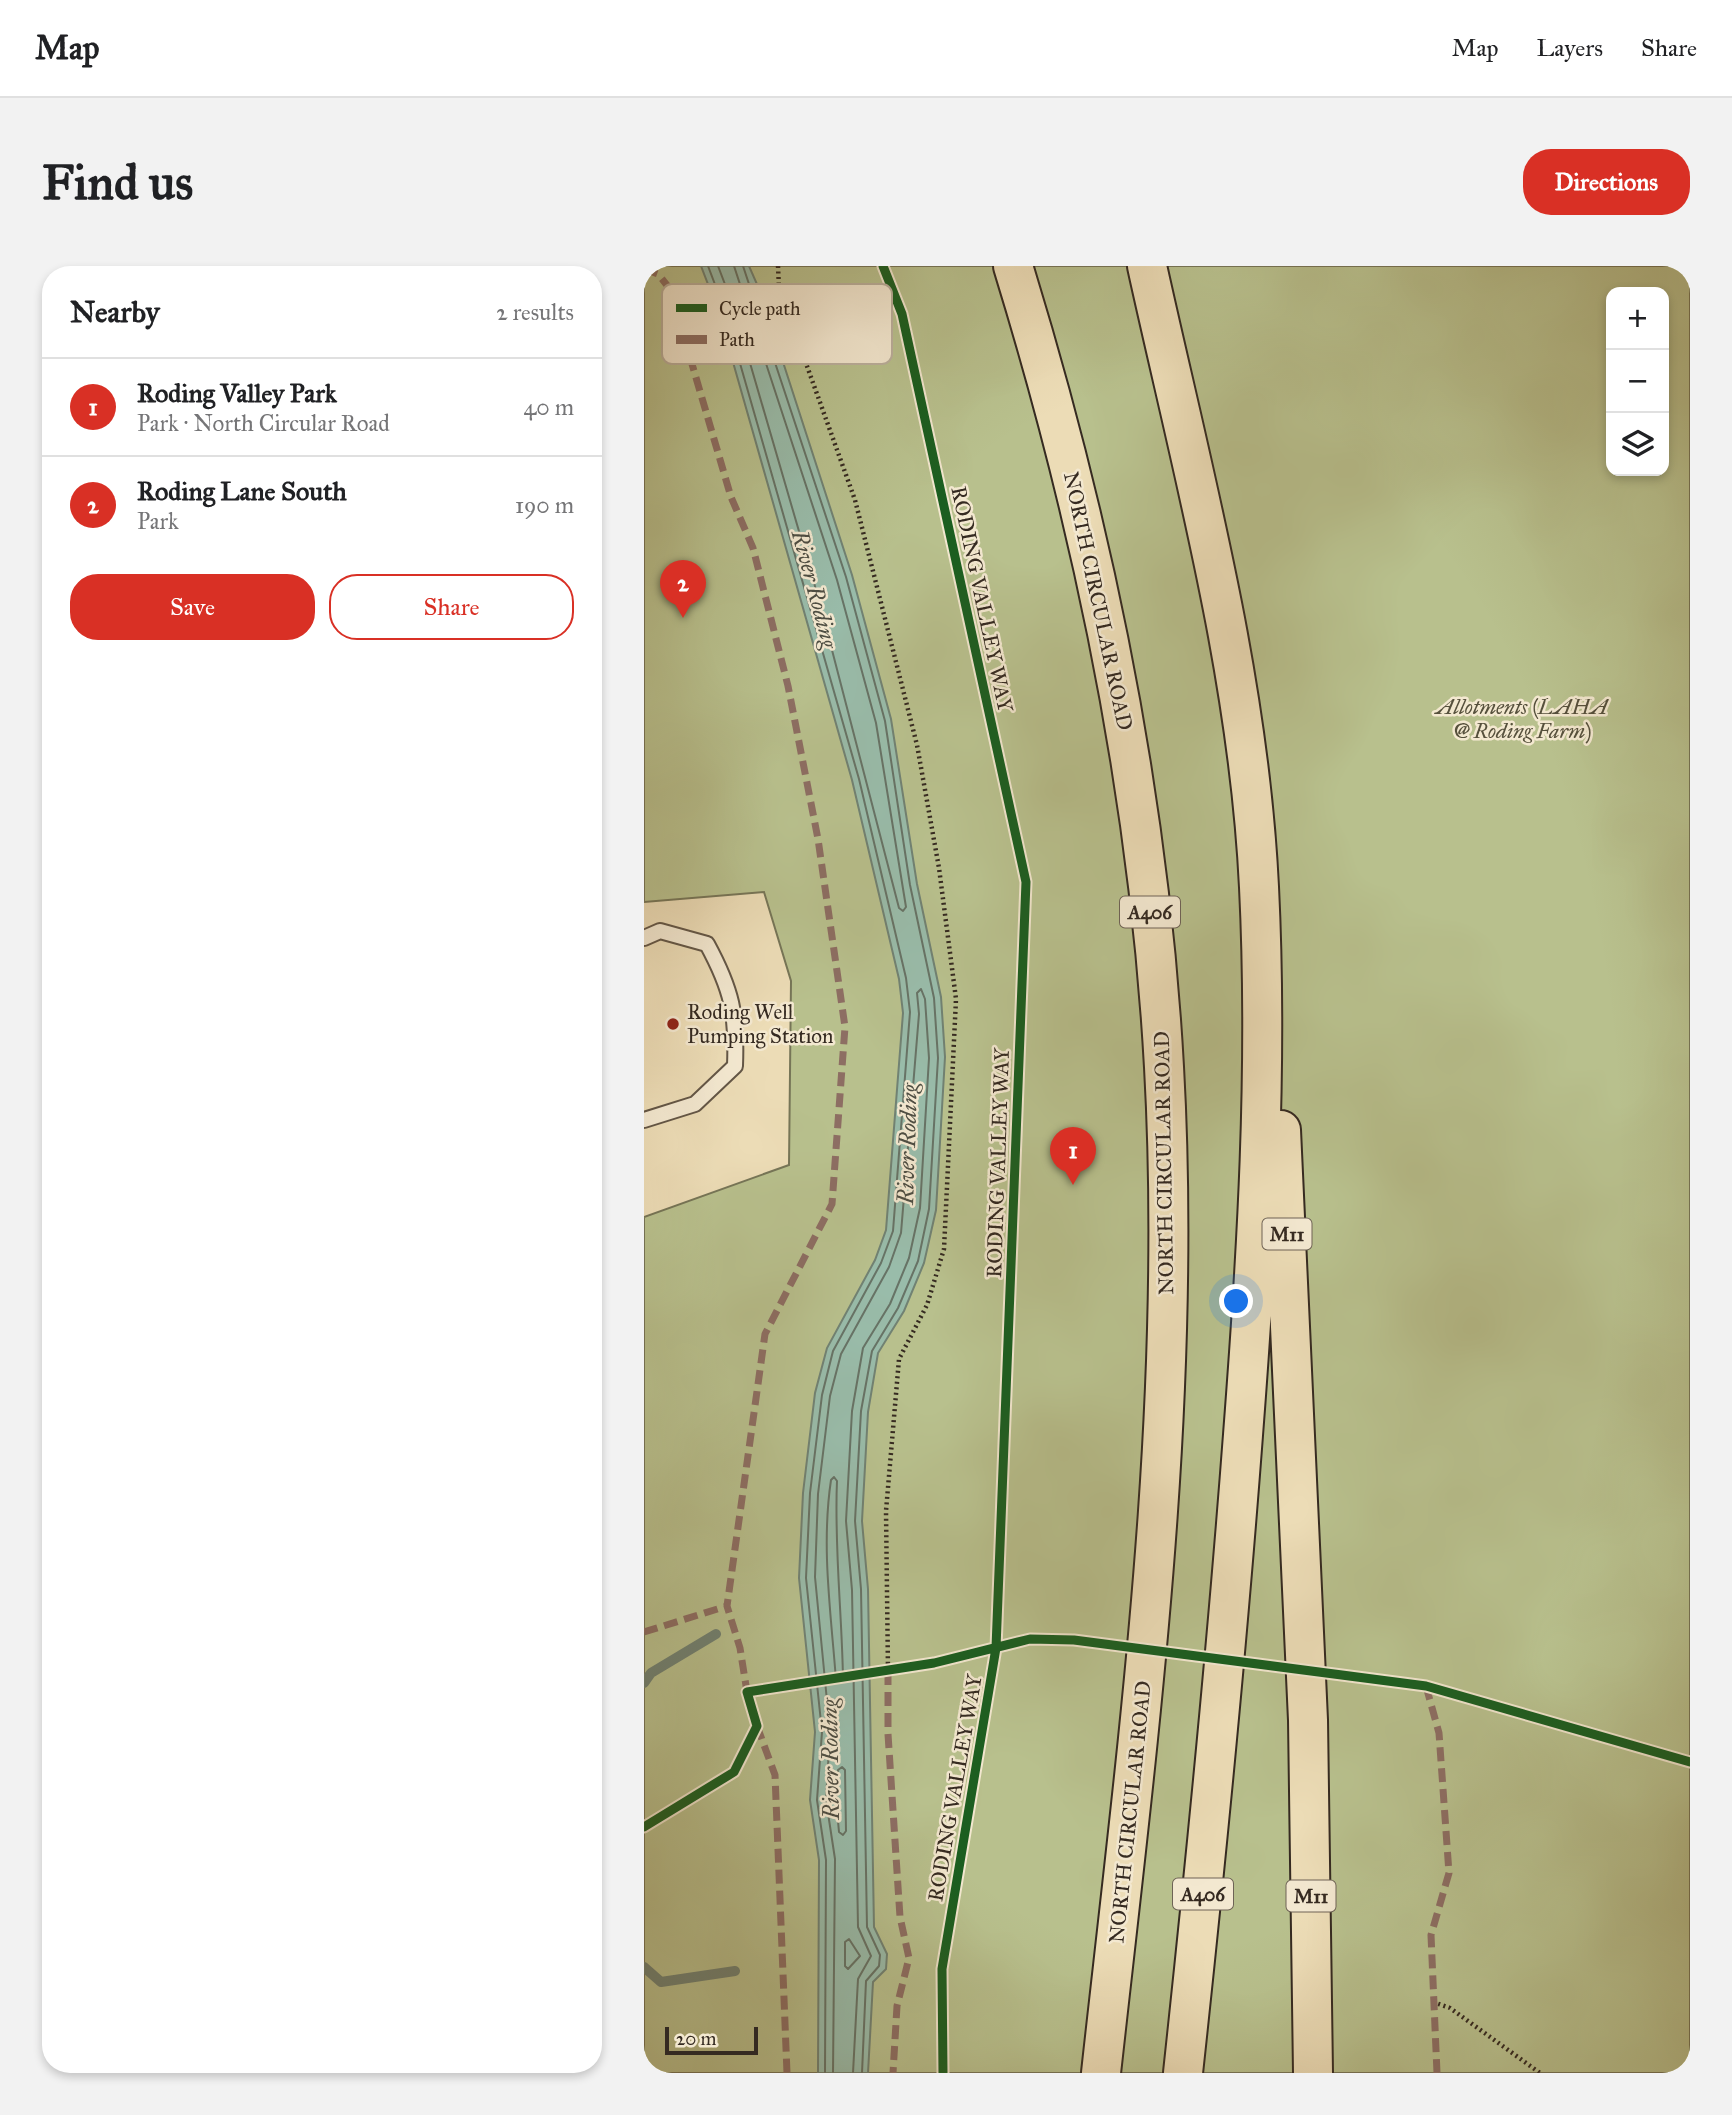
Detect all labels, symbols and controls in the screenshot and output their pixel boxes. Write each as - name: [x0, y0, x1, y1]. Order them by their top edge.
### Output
- text: Map: [35, 28, 99, 68]
- text: Map: [1452, 33, 1499, 63]
- text: Layers: [1537, 33, 1603, 63]
- text: Share: [1641, 33, 1697, 63]
- button: Directions: [1523, 149, 1690, 215]
- text: Find us: [42, 153, 193, 212]
- legend: [662, 284, 892, 364]
- map controls: [1606, 287, 1669, 476]
- button: +: [1606, 287, 1669, 350]
- text: Nearby: [70, 294, 160, 330]
- text: Cycle path: [719, 297, 801, 320]
- text: 2 results: [496, 298, 574, 326]
- text: Path: [719, 328, 755, 351]
- button: −: [1606, 350, 1669, 413]
- text: Roding Valley Park: [137, 377, 337, 409]
- text: 1: [88, 393, 98, 421]
- text: 40 m: [524, 393, 574, 421]
- text: Park · North Circular Road: [137, 409, 390, 437]
- button: layers: [1606, 413, 1669, 476]
- street label: NORTH CIRCULAR ROAD: [1058, 469, 1138, 733]
- text: Roding Lane South: [137, 475, 347, 507]
- street label: RODING VALLEY WAY: [945, 484, 1019, 715]
- text: 2: [87, 491, 99, 519]
- text: 190 m: [515, 491, 574, 519]
- text: Park: [137, 507, 179, 535]
- water label: River Roding: [786, 526, 845, 652]
- pin: 2: [660, 560, 706, 618]
- button: Save: [70, 574, 315, 640]
- button: Share: [329, 574, 574, 640]
- park label: Allotments (LAHA @ Roding Farm): [1434, 694, 1609, 744]
- road number: A406: [1120, 897, 1180, 928]
- place label: Roding Well Pumping Station: [687, 999, 833, 1049]
- marker: Roding Well Pumping Station: [665, 1016, 681, 1032]
- street label: NORTH CIRCULAR ROAD: [1149, 1031, 1179, 1295]
- street label: RODING VALLEY WAY: [981, 1047, 1015, 1278]
- water label: River Roding: [891, 1082, 923, 1206]
- pin: 1: [1050, 1127, 1096, 1185]
- road number: M11: [1262, 1218, 1312, 1250]
- your location: [1219, 1284, 1253, 1318]
- street label: RODING VALLEY WAY: [922, 1672, 988, 1904]
- street label: NORTH CIRCULAR ROAD: [1103, 1679, 1157, 1945]
- water label: River Roding: [815, 1697, 845, 1821]
- road number: A406: [1173, 1878, 1233, 1910]
- road number: M11: [1286, 1880, 1336, 1912]
- scale bar: [665, 2024, 758, 2056]
- text: 20 m: [676, 2027, 717, 2050]

